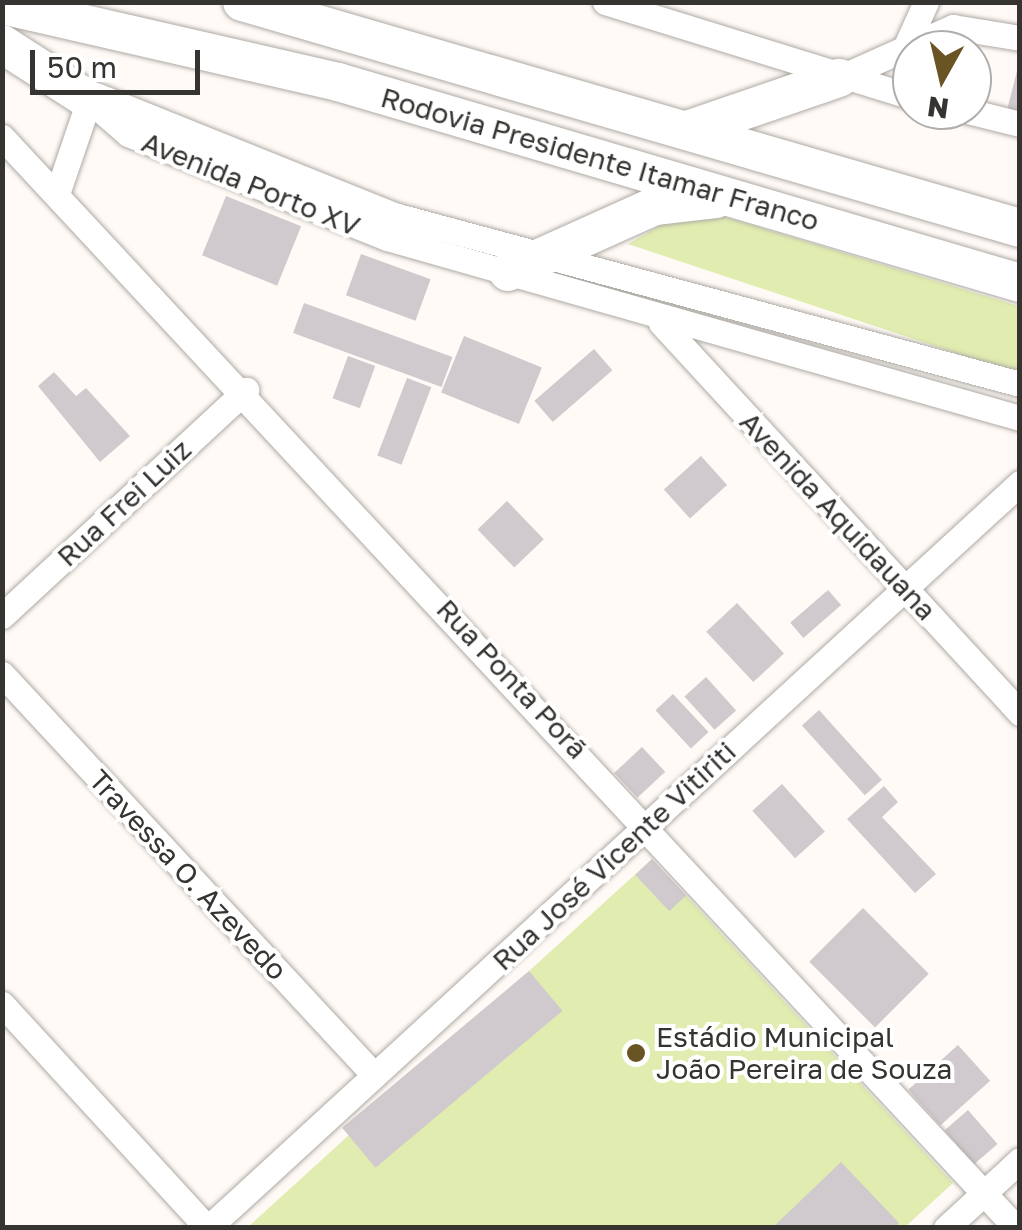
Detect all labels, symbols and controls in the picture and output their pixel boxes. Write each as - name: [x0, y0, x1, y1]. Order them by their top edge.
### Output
- scale bar: [35, 30, 205, 92]
- north arrow: [892, 30, 992, 130]
- text: 50 m: [47, 49, 117, 85]
- street label: Rodovia Presidente Itamar Franco: [377, 80, 823, 238]
- text: N: [925, 90, 951, 126]
- street label: Avenida Porto XV: [137, 125, 365, 243]
- street label: Avenida Aquidauana: [733, 405, 943, 627]
- street label: Rua Frei Luiz: [50, 433, 198, 573]
- street label: Rua Ponta Porã: [430, 592, 594, 766]
- street label: Rua José Vicente Vitiriti: [486, 735, 742, 977]
- street label: Travessa O. Azevedo: [82, 763, 294, 987]
- place label: Estádio Municipal João Pereira de Souza: [656, 1020, 952, 1086]
- marker: Estádio Municipal João Pereira de Souza: [625, 1042, 647, 1064]

